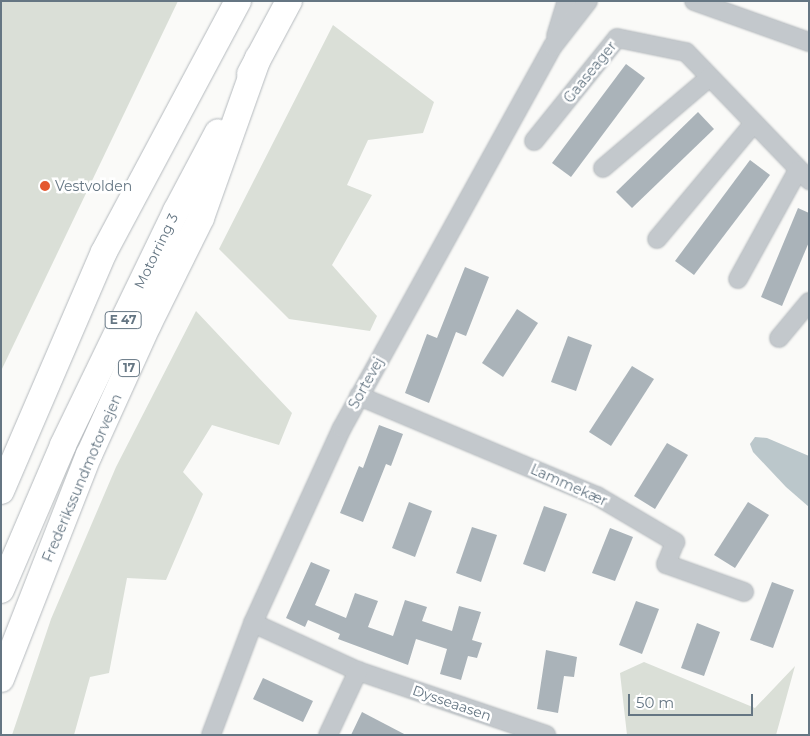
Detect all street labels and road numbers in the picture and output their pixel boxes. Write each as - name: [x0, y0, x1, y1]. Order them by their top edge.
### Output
- street label: Gaaseager: [560, 38, 620, 106]
- street label: Motorring 3: [131, 211, 181, 291]
- road number: E 47: [104, 310, 142, 330]
- street label: Sortevej: [345, 354, 387, 412]
- road number: 17: [118, 358, 140, 378]
- street label: Frederikssundmotorvejen: [39, 391, 125, 565]
- street label: Lammekær: [528, 461, 610, 509]
- street label: Dysseaasen: [410, 682, 494, 724]

